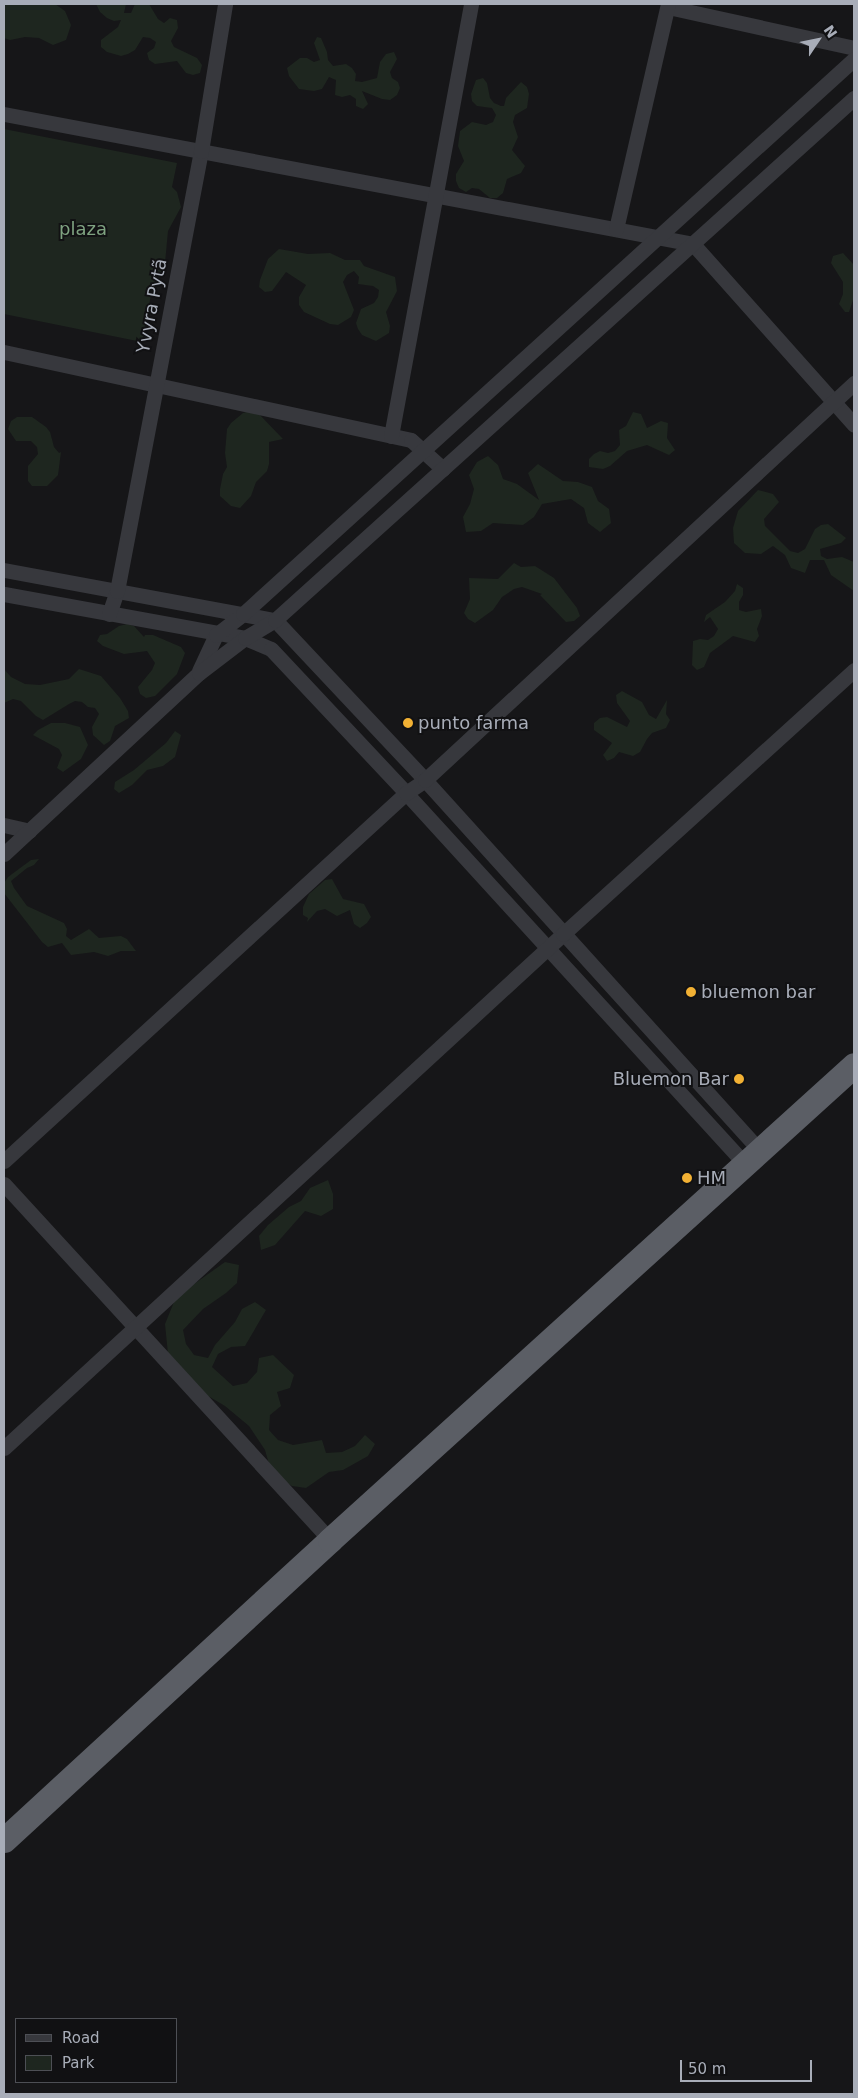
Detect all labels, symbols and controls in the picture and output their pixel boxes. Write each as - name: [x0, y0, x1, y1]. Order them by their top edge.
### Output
- north arrow: [793, 15, 843, 65]
- text: N: [821, 22, 840, 41]
- park label: plaza: [59, 218, 107, 240]
- street label: Yvyra Pytã: [132, 257, 172, 355]
- place label: punto farma: [418, 712, 529, 734]
- marker: punto farma: [402, 717, 414, 729]
- place label: bluemon bar: [701, 981, 815, 1003]
- marker: bluemon bar: [685, 986, 697, 998]
- place label: Bluemon Bar: [613, 1068, 729, 1090]
- marker: Bluemon Bar: [733, 1073, 745, 1085]
- place label: HM: [697, 1167, 726, 1189]
- marker: HM: [681, 1172, 693, 1184]
- legend: [15, 2018, 178, 2083]
- text: Road: [62, 2029, 100, 2047]
- scale bar: [683, 2050, 816, 2082]
- text: Park: [62, 2054, 94, 2072]
- text: 50 m: [688, 2060, 726, 2078]

